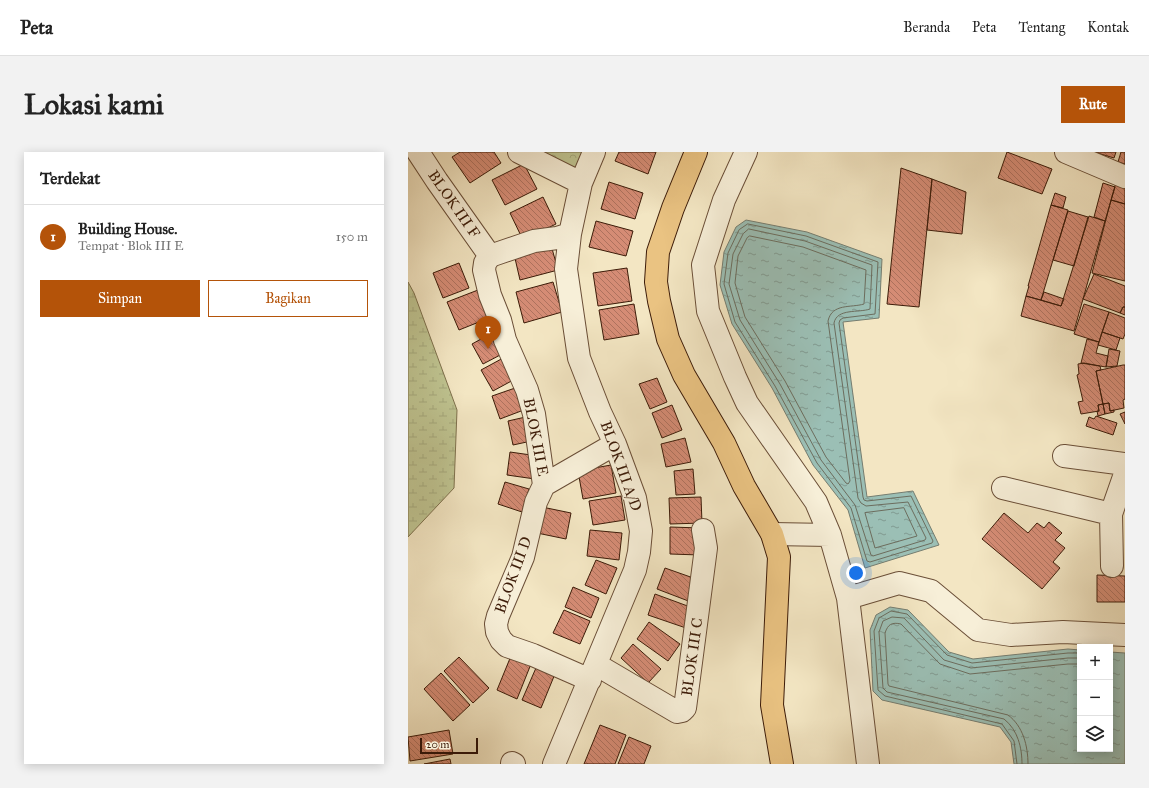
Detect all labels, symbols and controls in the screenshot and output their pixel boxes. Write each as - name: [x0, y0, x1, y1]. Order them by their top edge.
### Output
- text: Peta: [20, 16, 53, 39]
- text: Beranda: [903, 19, 950, 36]
- text: Peta: [972, 19, 996, 36]
- text: Tentang: [1018, 19, 1065, 36]
- text: Kontak: [1087, 19, 1129, 36]
- button: Rute: [1061, 86, 1125, 123]
- text: Lokasi kami: [24, 87, 164, 122]
- street label: BLOK III F: [424, 167, 484, 241]
- text: Terdekat: [40, 168, 100, 189]
- text: Building House.: [78, 220, 177, 238]
- text: 1: [50, 229, 56, 245]
- text: 150 m: [336, 229, 368, 245]
- text: Tempat · Blok III E: [78, 238, 184, 254]
- button: Simpan: [40, 280, 200, 317]
- button: Bagikan: [208, 280, 368, 317]
- pin: 1: [475, 316, 501, 349]
- street label: BLOK III E: [520, 396, 552, 478]
- street label: BLOK III A/D: [596, 418, 646, 514]
- street label: BLOK III D: [491, 534, 535, 616]
- your location: [846, 563, 866, 583]
- street label: BLOK III C: [678, 617, 706, 697]
- map controls: [1077, 644, 1113, 752]
- button: +: [1077, 644, 1113, 680]
- button: −: [1077, 680, 1113, 716]
- button: layers: [1077, 716, 1113, 752]
- scale bar: [420, 736, 478, 755]
- text: 20 m: [426, 738, 449, 751]

